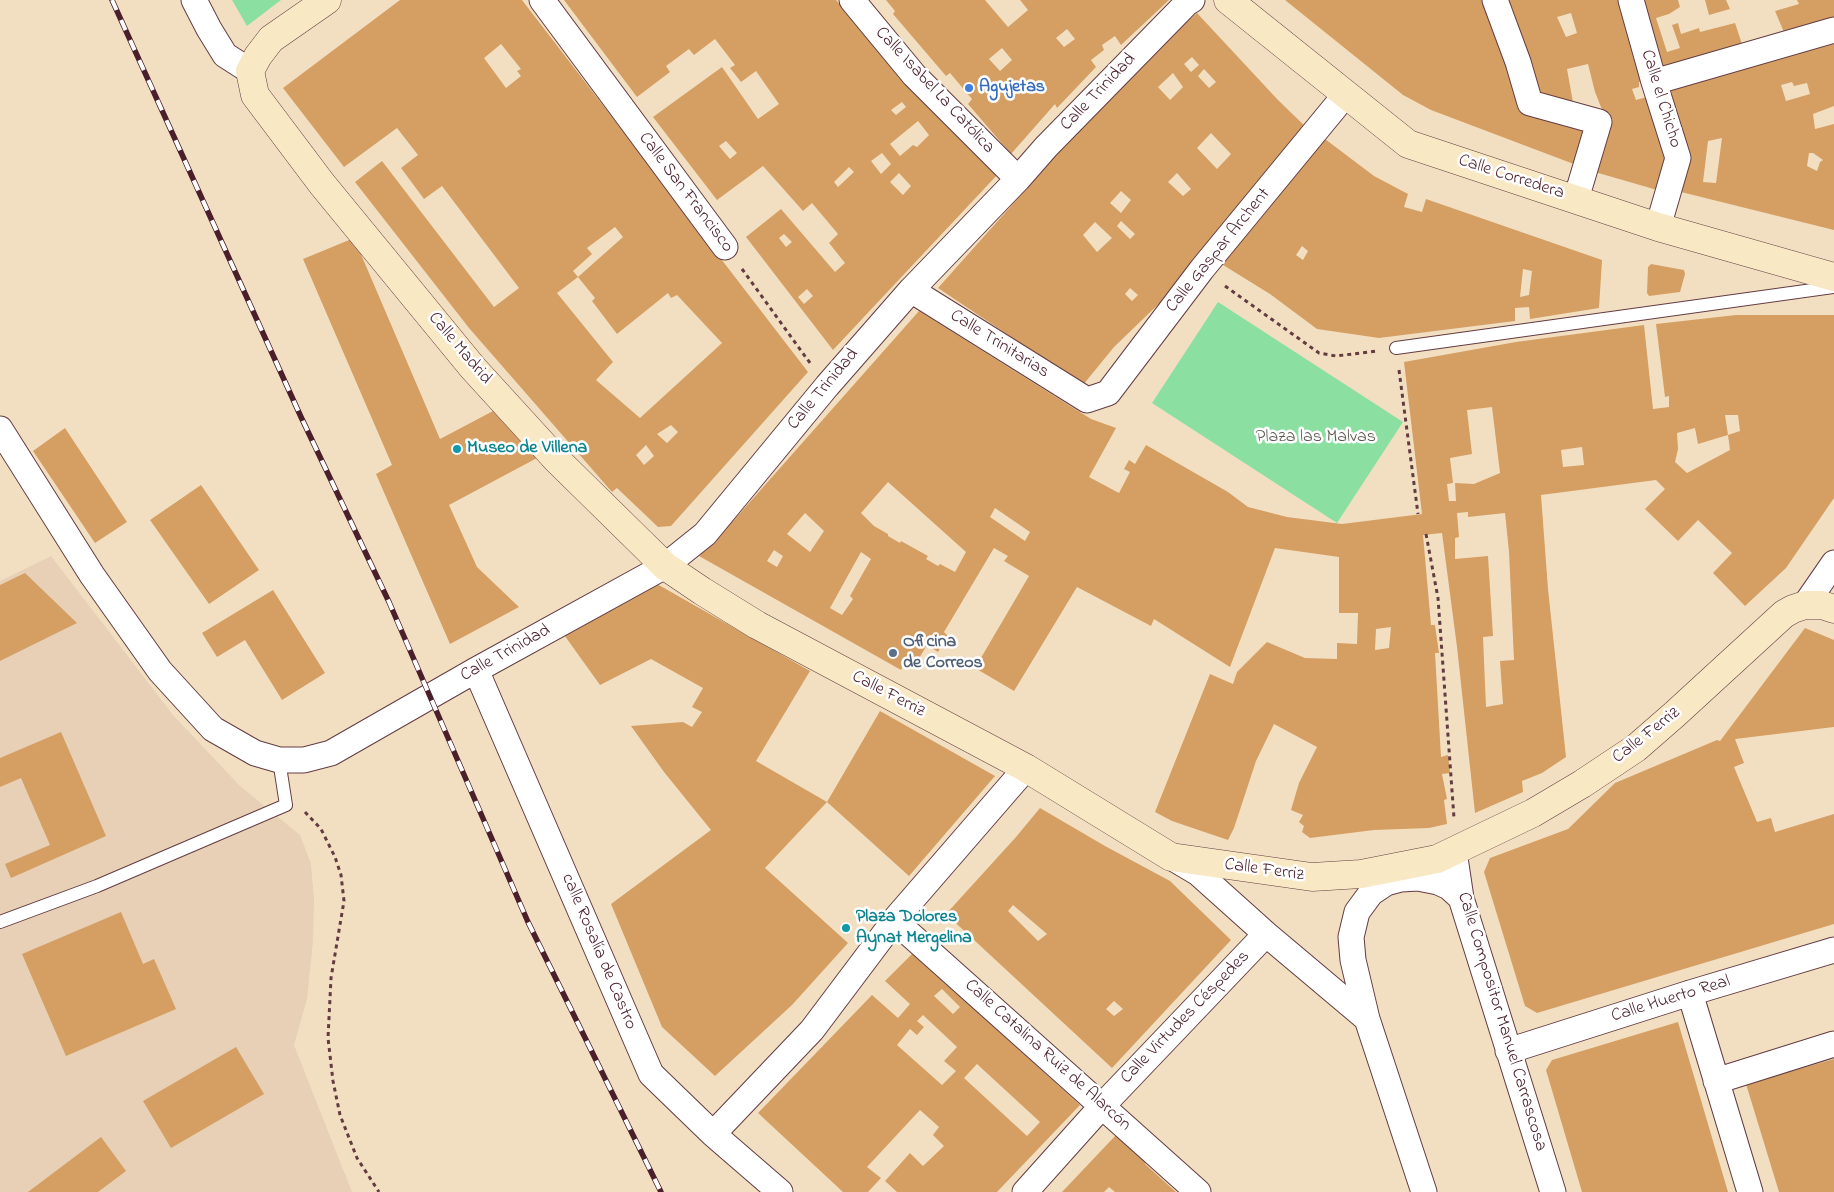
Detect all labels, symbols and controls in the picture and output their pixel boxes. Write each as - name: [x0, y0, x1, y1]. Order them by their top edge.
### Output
- street label: Calle Isabel La Católica: [870, 23, 998, 159]
- street label: Calle el Chicho: [1635, 47, 1685, 151]
- street label: Calle Trinidad: [1057, 50, 1141, 136]
- place label: Agujetas: [979, 77, 1045, 99]
- marker: Agujetas: [963, 82, 975, 94]
- street label: Calle San Francisco: [633, 129, 737, 257]
- street label: Calle Corredera: [1455, 151, 1567, 205]
- street label: Calle Gaspar Archent: [1162, 184, 1276, 318]
- street label: Calle Trinitarias: [945, 306, 1053, 384]
- street label: Calle Madrid: [422, 308, 496, 390]
- street label: Calle Trinidad: [784, 345, 864, 435]
- park label: Plaza las Malvas: [1256, 427, 1376, 449]
- place label: Museo de Villena: [467, 438, 587, 460]
- marker: Museo de Villena: [451, 443, 463, 455]
- street label: Calle Trinidad: [457, 620, 555, 688]
- place label: Oficina de Correos: [903, 632, 983, 674]
- marker: Oficina de Correos: [887, 647, 899, 659]
- street label: Calle Ferriz: [848, 667, 928, 723]
- street label: Calle Ferriz: [1609, 703, 1685, 769]
- street label: Calle Ferriz: [1223, 855, 1305, 887]
- street label: calle Rosalía de Castro: [555, 871, 641, 1033]
- street label: Calle Compositor Manuel Carrascosa: [1451, 890, 1551, 1154]
- place label: Plaza Dolores Aynat Mergelina: [856, 907, 972, 950]
- marker: Plaza Dolores Aynat Mergelina: [840, 922, 852, 934]
- street label: Calle Virtudes Céspedes: [1117, 947, 1255, 1089]
- street label: Calle Huerto Real: [1609, 972, 1733, 1028]
- street label: Calle Catalina Ruiz de Alarcón: [959, 975, 1135, 1137]

